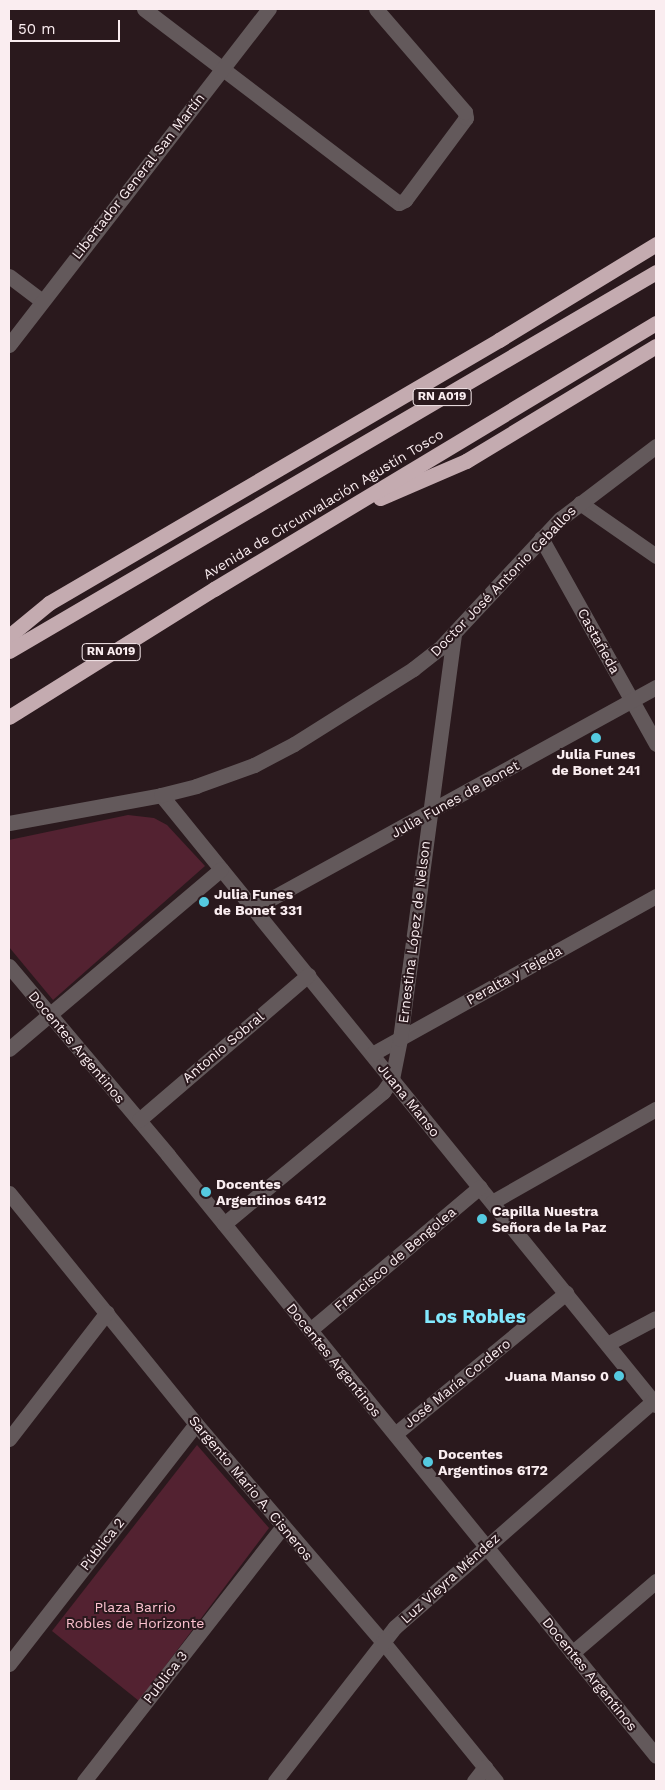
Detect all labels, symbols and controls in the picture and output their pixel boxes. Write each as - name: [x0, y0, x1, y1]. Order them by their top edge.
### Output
- scale bar: [12, 10, 122, 42]
- text: 50 m: [18, 20, 55, 38]
- street label: Libertador General San Martín: [68, 89, 208, 263]
- road number: RN A019: [412, 388, 472, 407]
- street label: Avenida de Circunvalación Agustín Tosco: [199, 425, 447, 583]
- street label: Doctor José Antonio Ceballos: [426, 502, 580, 660]
- street label: Castañeda: [574, 605, 624, 677]
- road number: RN A019: [81, 642, 141, 662]
- marker: Julia Funes de Bonet 241: [590, 732, 602, 744]
- place label: Julia Funes de Bonet 241: [552, 746, 640, 779]
- street label: Julia Funes de Bonet: [388, 757, 522, 841]
- street label: Ernestina López de Nelson: [394, 840, 434, 1024]
- place label: Julia Funes de Bonet 331: [214, 886, 302, 919]
- marker: Julia Funes de Bonet 331: [198, 896, 210, 908]
- street label: Peralta y Tejeda: [463, 941, 565, 1009]
- street label: Docentes Argentinos: [25, 987, 129, 1107]
- street label: Antonio Sobral: [179, 1008, 267, 1086]
- street label: Juana Manso: [374, 1060, 444, 1140]
- place label: Docentes Argentinos 6412: [216, 1176, 326, 1208]
- marker: Docentes Argentinos 6412: [200, 1186, 212, 1198]
- street label: Francisco de Bengolea: [331, 1203, 459, 1315]
- place label: Capilla Nuestra Señora de la Paz: [492, 1203, 607, 1236]
- marker: Capilla Nuestra Señora de la Paz: [476, 1213, 488, 1225]
- street label: Docentes Argentinos: [283, 1300, 385, 1420]
- district label: Los Robles: [424, 1306, 526, 1328]
- street label: José María Cordero: [400, 1335, 514, 1431]
- place label: Juana Manso 0: [505, 1368, 609, 1384]
- marker: Juana Manso 0: [613, 1370, 625, 1382]
- street label: Sargento Mario A. Cisneros: [185, 1412, 317, 1564]
- place label: Docentes Argentinos 6172: [438, 1446, 548, 1478]
- marker: Docentes Argentinos 6172: [422, 1456, 434, 1468]
- street label: Pública 2: [76, 1514, 128, 1574]
- street label: Luz Vieyra Méndez: [397, 1529, 503, 1627]
- park label: Plaza Barrio Robles de Horizonte: [66, 1599, 204, 1631]
- street label: Docentes Argentinos: [539, 1614, 641, 1734]
- street label: Publica 3: [139, 1647, 191, 1707]

